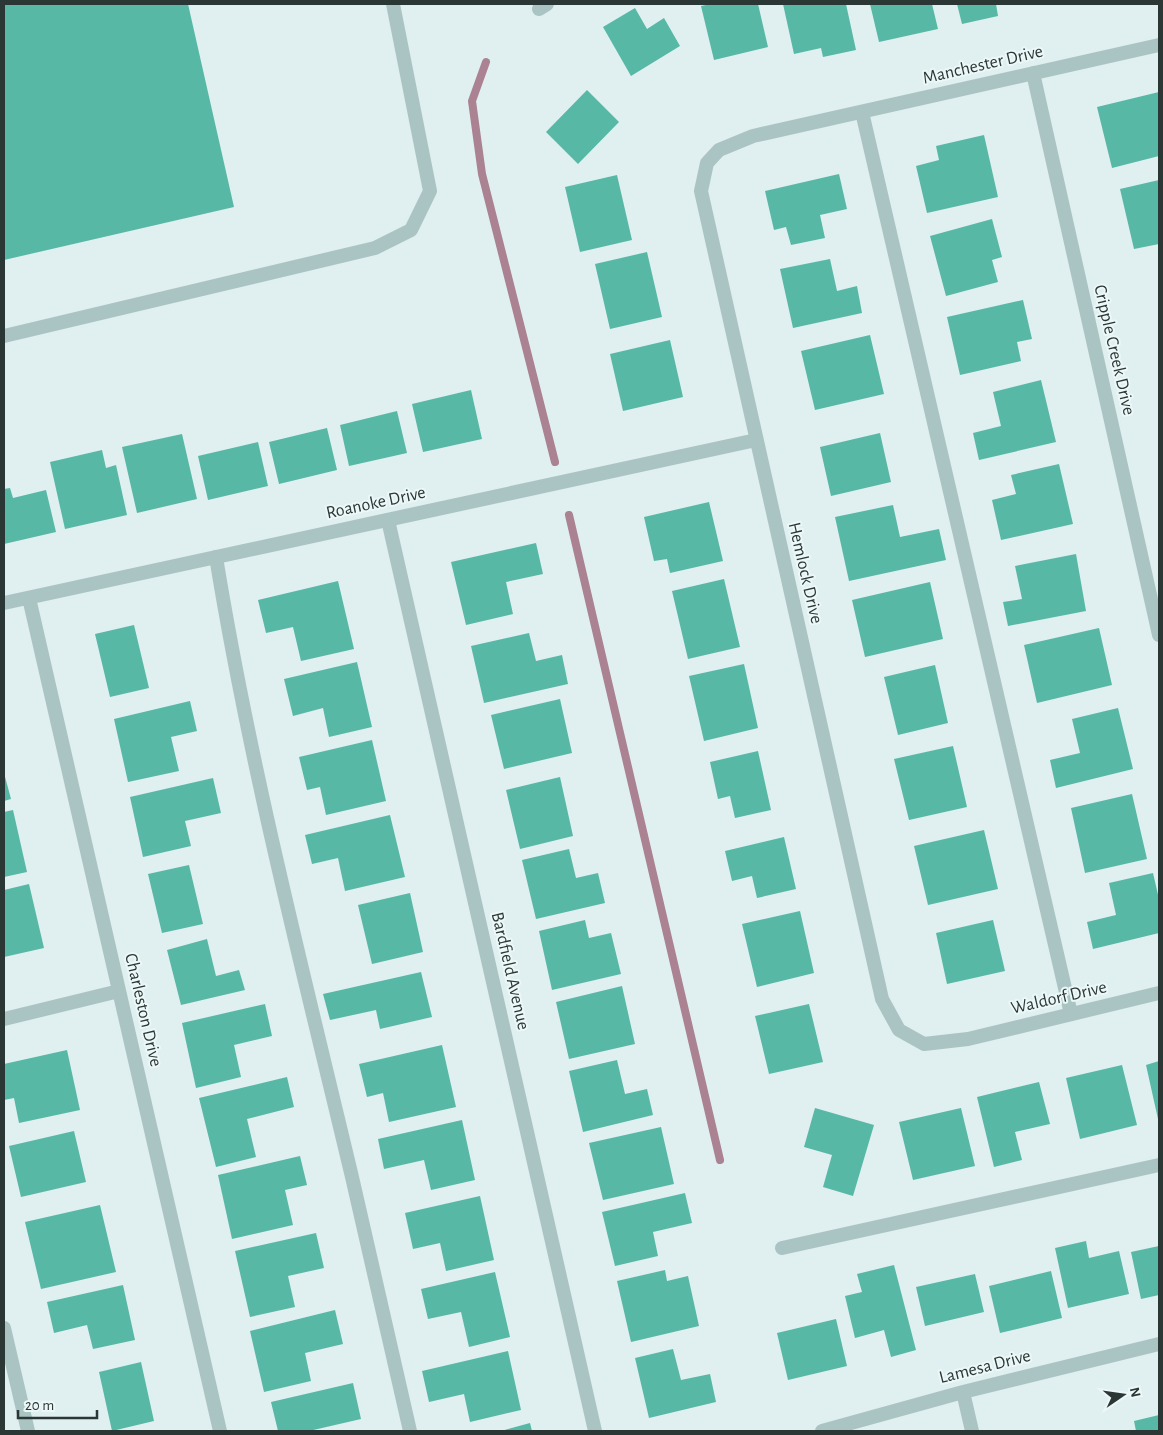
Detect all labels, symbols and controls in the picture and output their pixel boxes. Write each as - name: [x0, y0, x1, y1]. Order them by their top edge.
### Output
- street label: Manchester Drive: [921, 42, 1045, 88]
- street label: Cripple Creek Drive: [1090, 283, 1138, 417]
- street label: Roanoke Drive: [325, 484, 427, 522]
- street label: Hemlock Drive: [785, 521, 825, 625]
- street label: Bardfield Avenue: [488, 910, 532, 1032]
- street label: Charleston Drive: [121, 951, 165, 1069]
- street label: Waldorf Drive: [1009, 978, 1109, 1018]
- street label: Lamesa Drive: [937, 1347, 1033, 1387]
- north arrow: [1098, 1370, 1148, 1420]
- text: N: [1127, 1386, 1143, 1399]
- scale bar: [18, 1388, 96, 1420]
- text: 20 m: [25, 1398, 54, 1413]

